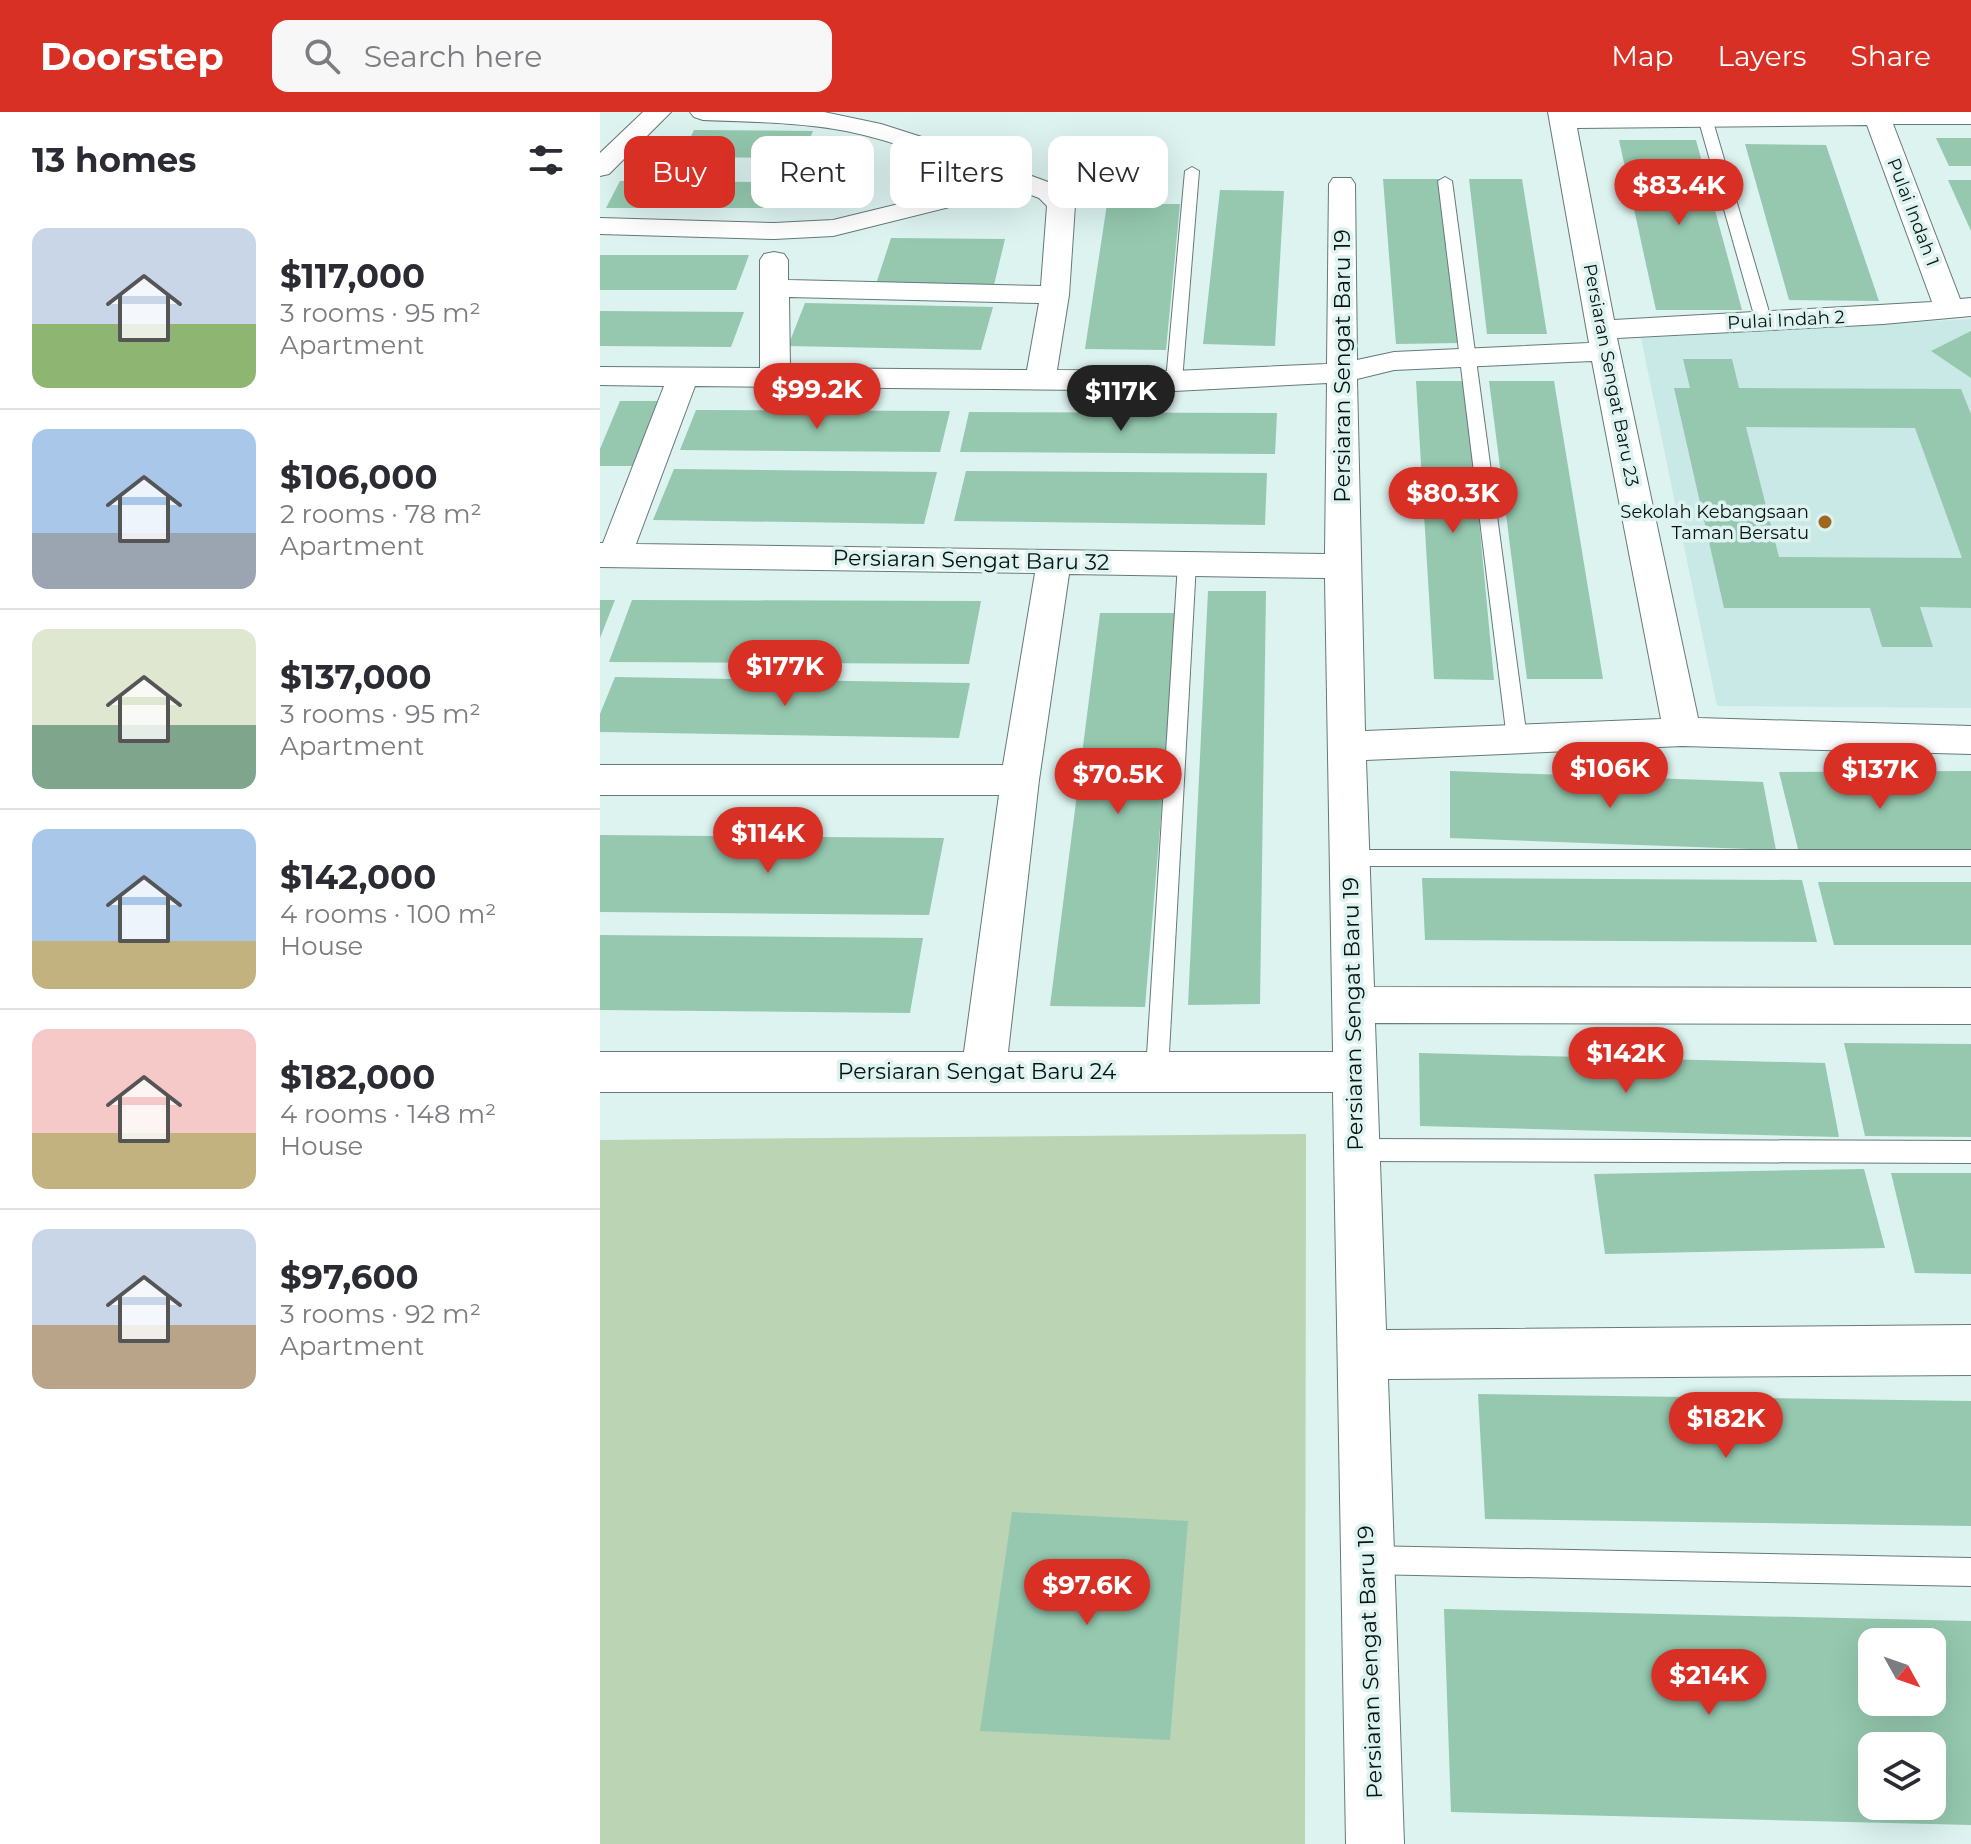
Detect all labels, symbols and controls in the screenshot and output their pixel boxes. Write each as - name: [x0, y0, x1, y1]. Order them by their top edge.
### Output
- search box: [272, 20, 832, 92]
- text: Doorstep: [40, 33, 224, 80]
- icon: search: [300, 34, 344, 78]
- text: Search here: [364, 38, 542, 75]
- text: Map: [1611, 39, 1674, 73]
- text: Layers: [1718, 39, 1807, 73]
- text: Share: [1851, 39, 1931, 73]
- chip: Buy: [624, 136, 735, 208]
- chip: Rent: [751, 136, 874, 208]
- chip: Filters: [890, 136, 1032, 208]
- chip: New: [1048, 136, 1168, 208]
- icon: filters: [524, 138, 568, 182]
- text: 13 homes: [32, 139, 196, 181]
- street label: Pulai Indah 1: [1882, 155, 1944, 269]
- pin: $83.4K: [1614, 159, 1744, 227]
- text: $83.4K: [1632, 169, 1726, 201]
- street label: Persiaran Sengat Baru 19: [1329, 229, 1356, 503]
- text: $117,000: [280, 255, 425, 297]
- icon: home: [96, 260, 192, 356]
- street label: Persiaran Sengat Baru 23: [1579, 262, 1643, 488]
- text: 3 rooms · 95 m²: [280, 297, 481, 329]
- street label: Pulai Indah 2: [1727, 306, 1845, 334]
- text: Apartment: [280, 329, 424, 361]
- pin: $99.2K: [752, 363, 882, 431]
- pin: $117K: [1065, 365, 1177, 433]
- text: $99.2K: [772, 373, 862, 405]
- text: $117K: [1085, 375, 1157, 407]
- text: $106,000: [280, 456, 437, 498]
- icon: home: [96, 461, 192, 557]
- pin: $80.3K: [1388, 467, 1518, 535]
- text: $80.3K: [1407, 477, 1499, 509]
- text: 2 rooms · 78 m²: [280, 498, 482, 530]
- place label: Sekolah Kebangsaan Taman Bersatu: [1620, 501, 1809, 544]
- marker: Sekolah Kebangsaan Taman Bersatu: [1816, 513, 1834, 531]
- text: Apartment: [280, 530, 424, 562]
- street label: Persiaran Sengat Baru 32: [832, 544, 1110, 576]
- pin: $177K: [729, 640, 841, 708]
- text: $177K: [746, 650, 824, 682]
- text: $137,000: [280, 656, 432, 698]
- icon: home: [96, 661, 192, 757]
- text: 3 rooms · 95 m²: [280, 698, 481, 730]
- text: Apartment: [280, 730, 424, 762]
- pin: $106K: [1554, 742, 1666, 810]
- pin: $137K: [1824, 743, 1936, 811]
- pin: $70.5K: [1053, 748, 1183, 816]
- text: $106K: [1570, 752, 1650, 784]
- text: $137K: [1841, 753, 1919, 785]
- text: $70.5K: [1073, 758, 1163, 790]
- pin: $114K: [712, 807, 824, 875]
- text: $114K: [731, 817, 805, 849]
- text: $142,000: [280, 856, 436, 898]
- icon: home: [96, 861, 192, 957]
- street label: Persiaran Sengat Baru 19: [1337, 877, 1369, 1151]
- text: 4 rooms · 100 m²: [280, 898, 497, 930]
- text: House: [280, 930, 363, 962]
- pin: $142K: [1570, 1027, 1682, 1095]
- text: $142K: [1586, 1037, 1666, 1069]
- text: $182,000: [280, 1056, 435, 1098]
- street label: Persiaran Sengat Baru 24: [838, 1058, 1117, 1085]
- icon: home: [96, 1061, 192, 1157]
- text: 4 rooms · 148 m²: [280, 1098, 496, 1130]
- text: House: [280, 1130, 363, 1162]
- text: $97,600: [280, 1256, 419, 1298]
- icon: home: [96, 1261, 192, 1357]
- text: 3 rooms · 92 m²: [280, 1298, 481, 1330]
- text: Apartment: [280, 1330, 424, 1362]
- pin: $182K: [1670, 1392, 1782, 1460]
- text: $182K: [1687, 1402, 1765, 1434]
- street label: Persiaran Sengat Baru 19: [1352, 1525, 1388, 1799]
- pin: $97.6K: [1022, 1559, 1152, 1627]
- text: $97.6K: [1042, 1569, 1132, 1601]
- north arrow: [1858, 1628, 1946, 1716]
- map controls: [1858, 1628, 1946, 1820]
- pin: $214K: [1653, 1649, 1765, 1717]
- text: $214K: [1669, 1659, 1749, 1691]
- button: layers: [1858, 1732, 1946, 1820]

